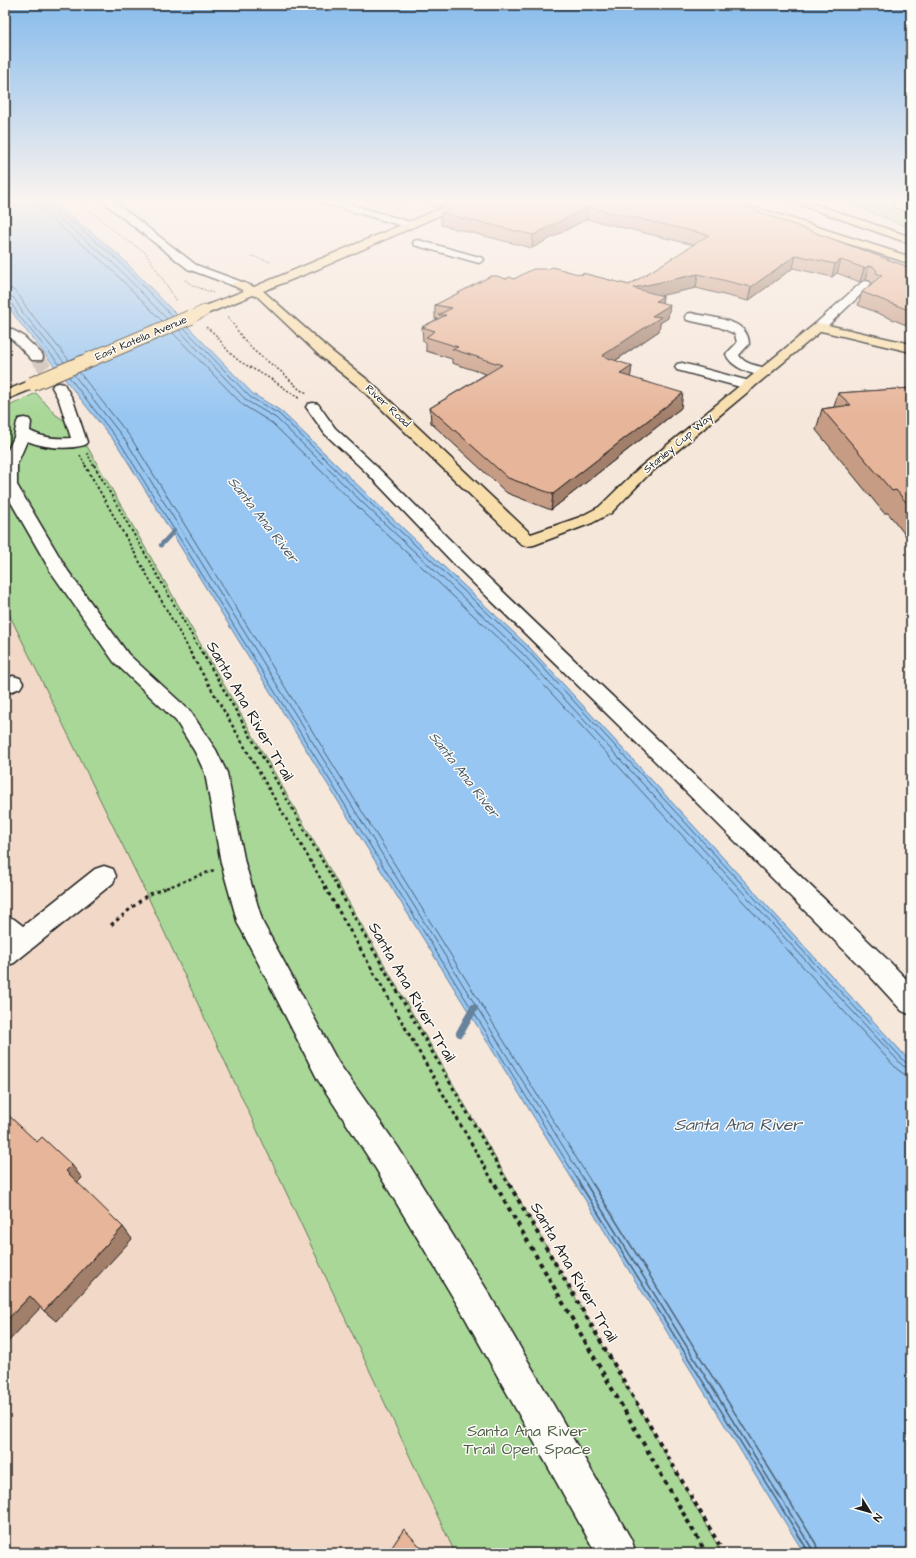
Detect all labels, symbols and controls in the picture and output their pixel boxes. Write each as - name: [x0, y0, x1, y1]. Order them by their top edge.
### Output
- street label: East Katella Avenue: [93, 312, 189, 364]
- street label: River Road: [362, 381, 414, 431]
- street label: Stanley Cup Way: [640, 409, 717, 477]
- water label: Santa Ana River: [223, 473, 304, 568]
- street label: Santa Ana River Trail: [201, 637, 299, 785]
- water label: Santa Ana River: [424, 728, 505, 823]
- street label: Santa Ana River Trail: [363, 918, 461, 1066]
- water label: Santa Ana River: [674, 1113, 803, 1137]
- street label: Santa Ana River Trail: [525, 1198, 623, 1346]
- park label: Santa Ana River Trail Open Space: [463, 1420, 591, 1460]
- north arrow: [850, 1492, 890, 1532]
- text: N: [869, 1510, 886, 1525]

